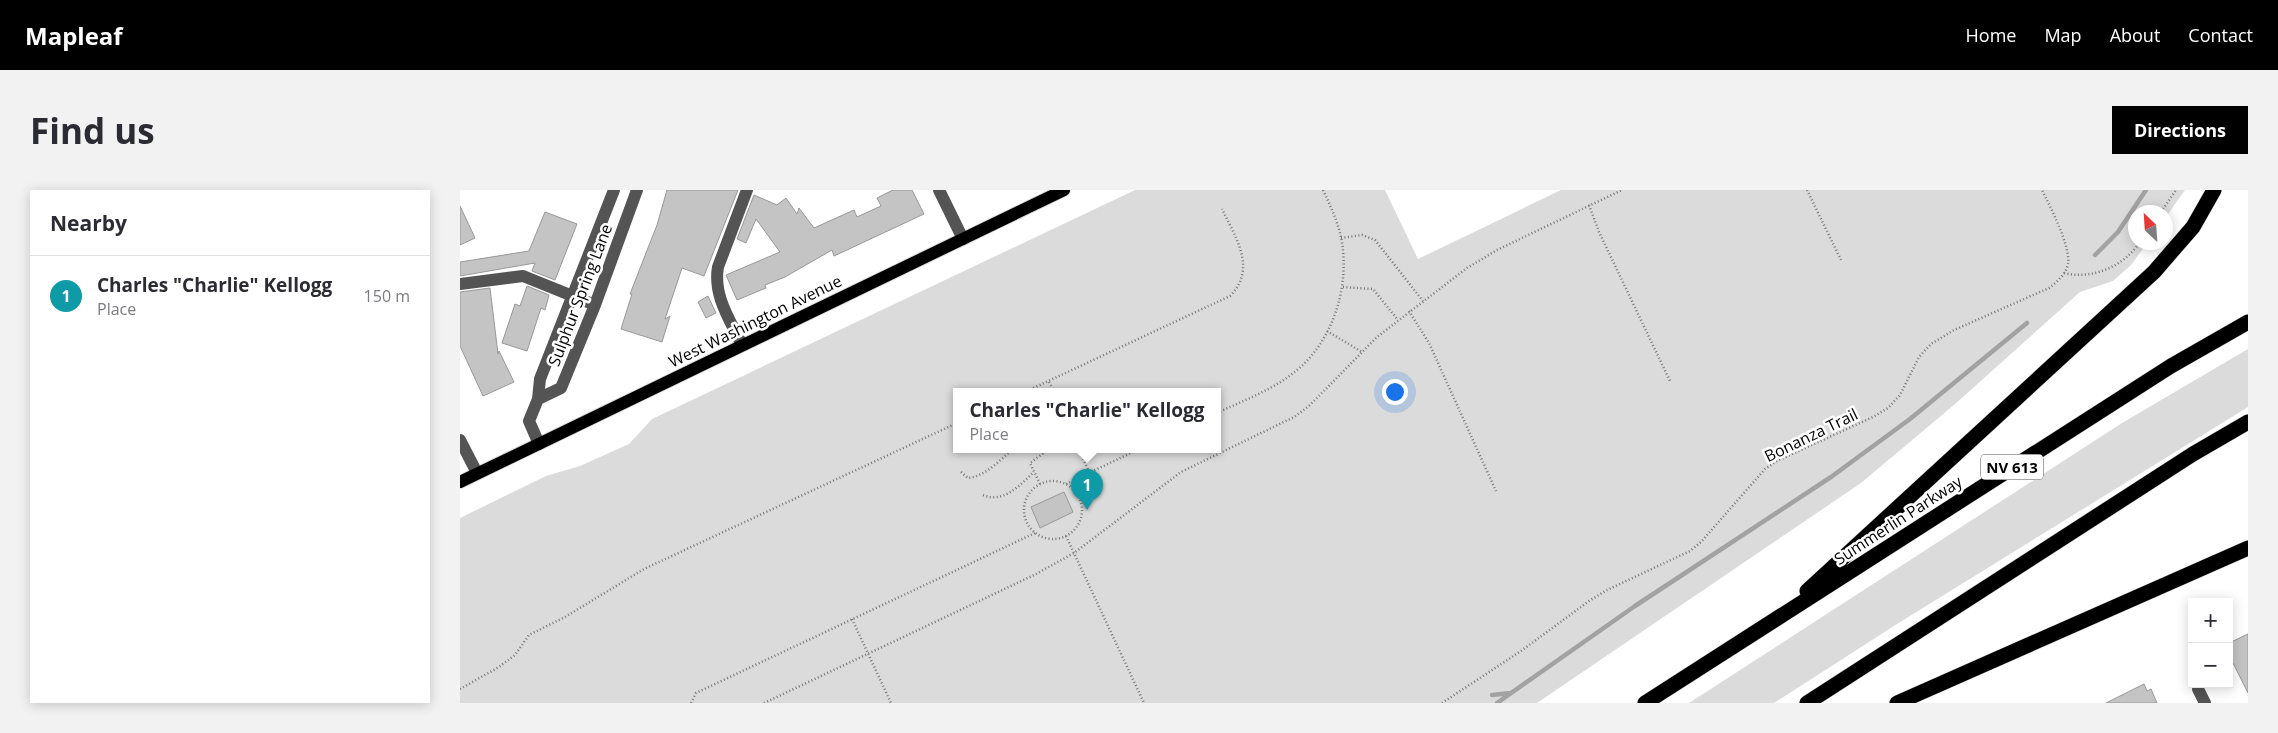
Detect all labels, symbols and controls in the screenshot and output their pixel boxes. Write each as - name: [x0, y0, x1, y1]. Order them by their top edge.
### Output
- text: Mapleaf: [25, 19, 123, 52]
- text: Home: [1966, 23, 2016, 47]
- text: Map: [2044, 23, 2082, 47]
- text: About: [2110, 23, 2160, 47]
- text: Contact: [2188, 23, 2253, 47]
- button: Directions: [2112, 106, 2248, 154]
- text: Find us: [30, 107, 155, 154]
- north arrow: [2128, 205, 2173, 250]
- text: Nearby: [50, 209, 127, 237]
- street label: Sulphur Spring Lane: [543, 221, 617, 369]
- street label: West Washington Avenue: [665, 269, 845, 373]
- text: Charles "Charlie" Kellogg: [97, 272, 332, 298]
- text: 1: [61, 285, 71, 307]
- text: 150 m: [364, 285, 410, 307]
- text: Place: [97, 298, 136, 320]
- your location: [1382, 379, 1408, 405]
- popup: [953, 388, 1221, 453]
- text: Charles "Charlie" Kellogg: [969, 397, 1205, 423]
- street label: Bonanza Trail: [1761, 403, 1861, 467]
- text: Place: [969, 423, 1009, 445]
- road number: NV 613: [1981, 454, 2043, 480]
- pin: 1: [1071, 469, 1103, 510]
- street label: Summerlin Parkway: [1830, 470, 1967, 570]
- map controls: [2188, 598, 2233, 688]
- button: +: [2188, 598, 2233, 643]
- button: −: [2188, 643, 2233, 688]

